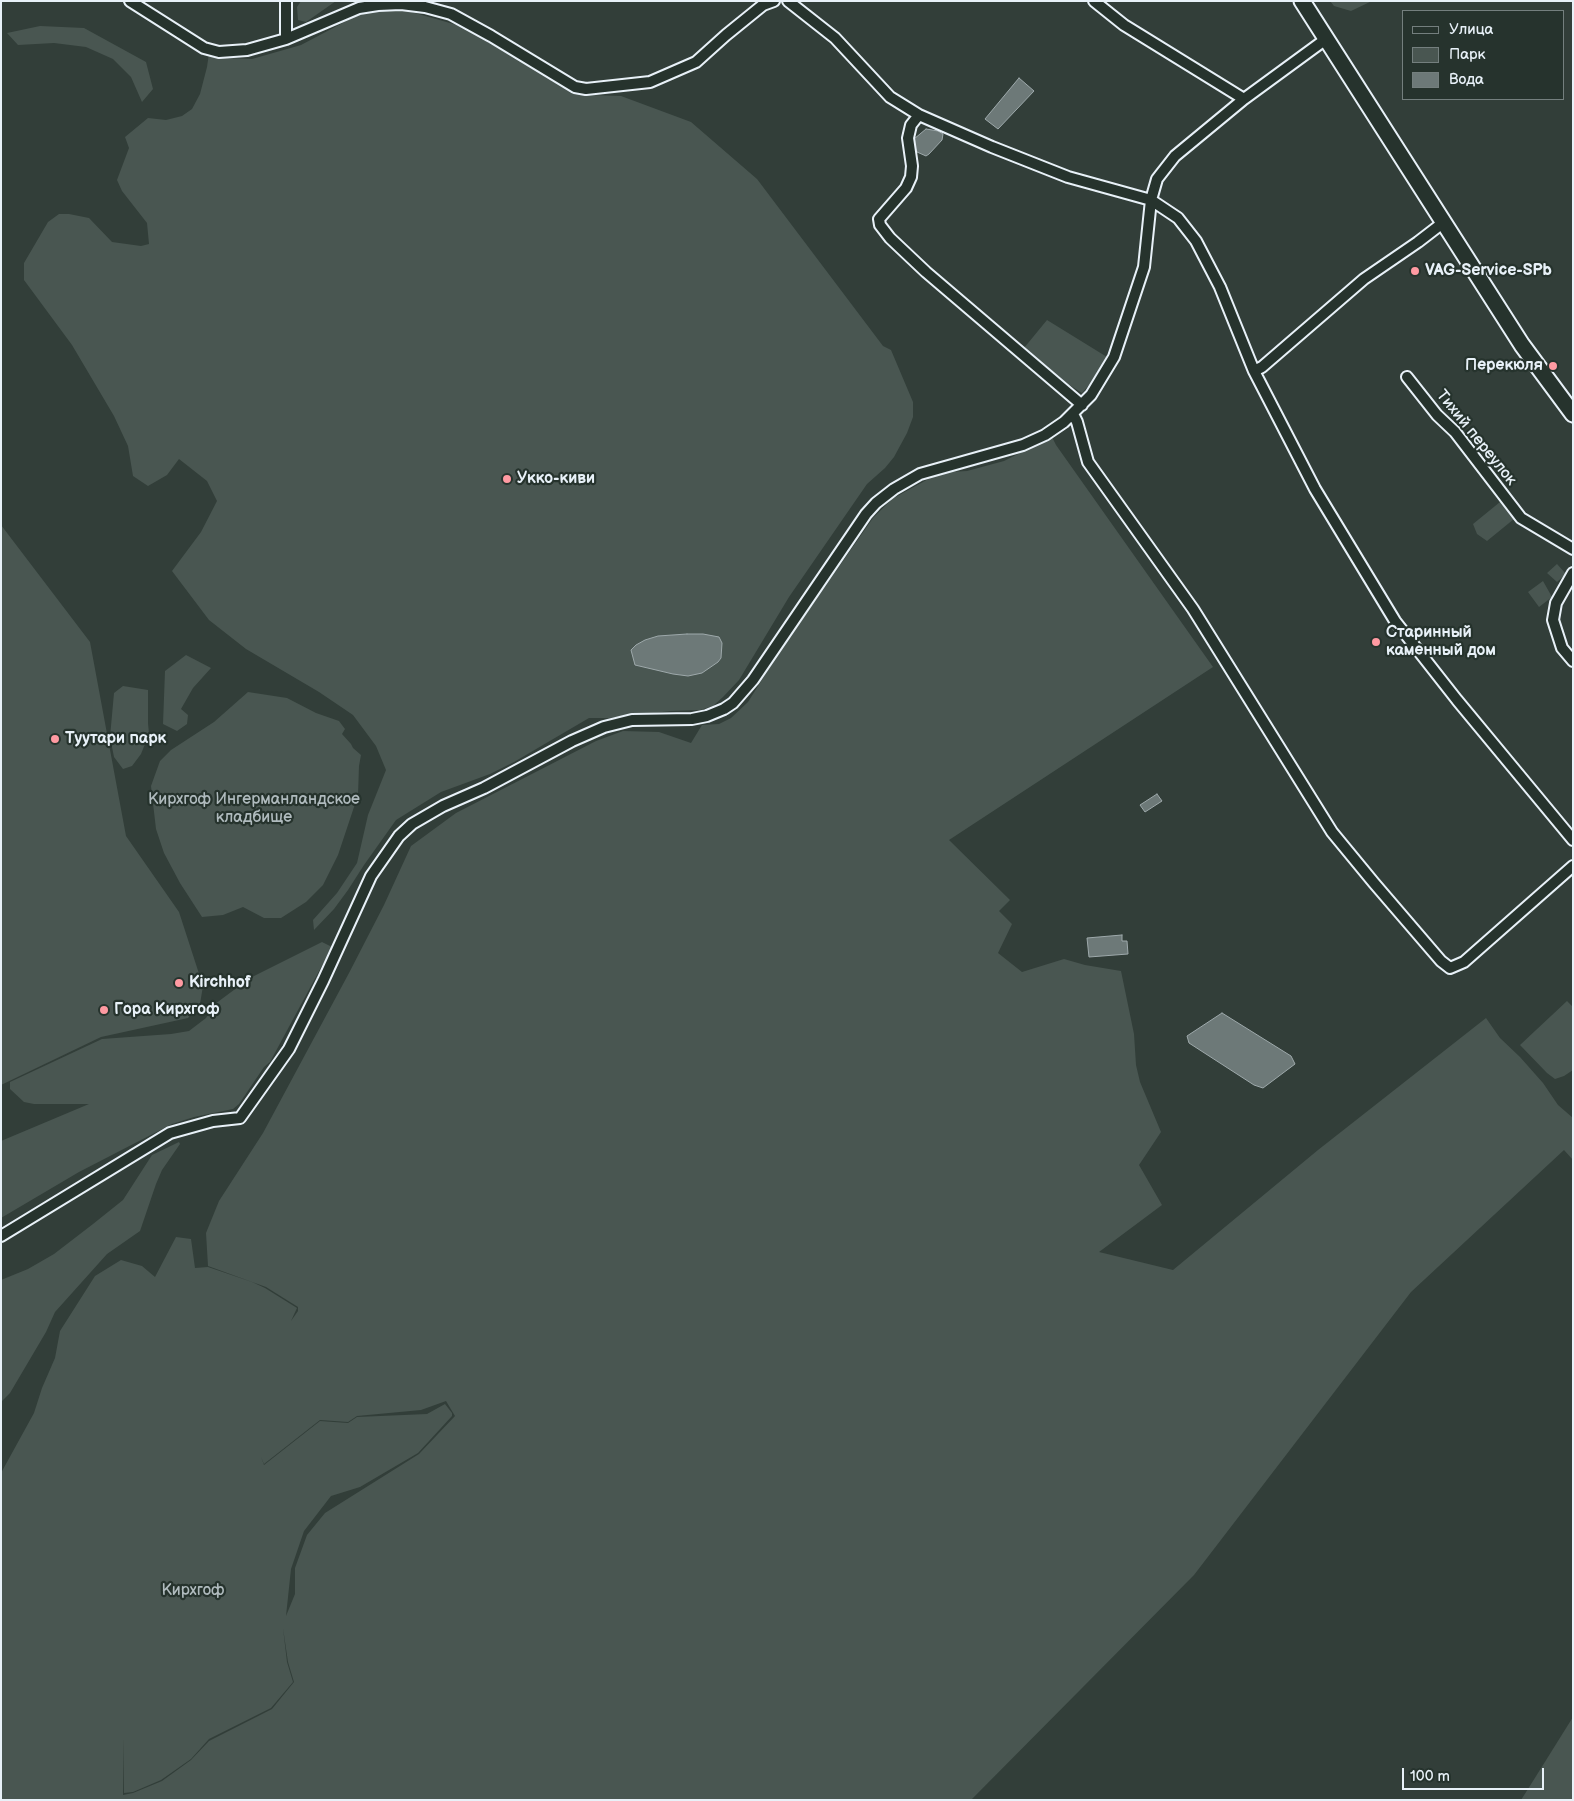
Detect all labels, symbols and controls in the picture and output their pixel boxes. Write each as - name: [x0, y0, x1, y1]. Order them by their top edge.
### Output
- legend: [1402, 10, 1564, 100]
- text: Улица: [1449, 20, 1493, 39]
- text: Парк: [1449, 45, 1486, 64]
- text: Вода: [1449, 70, 1484, 89]
- place label: VAG-Service-SPb: [1425, 261, 1552, 281]
- marker: VAG-Service-SPb: [1409, 265, 1421, 277]
- place label: Перекюля: [1465, 356, 1543, 376]
- marker: Перекюля: [1547, 360, 1559, 372]
- street label: Тихий переулок: [1432, 386, 1520, 490]
- place label: Укко-киви: [517, 469, 595, 489]
- marker: Укко-киви: [501, 473, 513, 485]
- place label: Старинный каменный дом: [1386, 623, 1496, 661]
- marker: Старинный каменный дом: [1370, 636, 1382, 648]
- place label: Туутари парк: [65, 729, 166, 749]
- marker: Туутари парк: [49, 733, 61, 745]
- park label: Кирхгоф Ингерманландское кладбище: [148, 790, 360, 828]
- place label: Kirchhof: [189, 973, 251, 993]
- marker: Kirchhof: [173, 977, 185, 989]
- place label: Гора Кирхгоф: [114, 1000, 220, 1020]
- marker: Гора Кирхгоф: [98, 1004, 110, 1016]
- park label: Кирхгоф: [162, 1581, 224, 1601]
- scale bar: [1404, 1758, 1546, 1790]
- text: 100 m: [1410, 1767, 1450, 1786]

